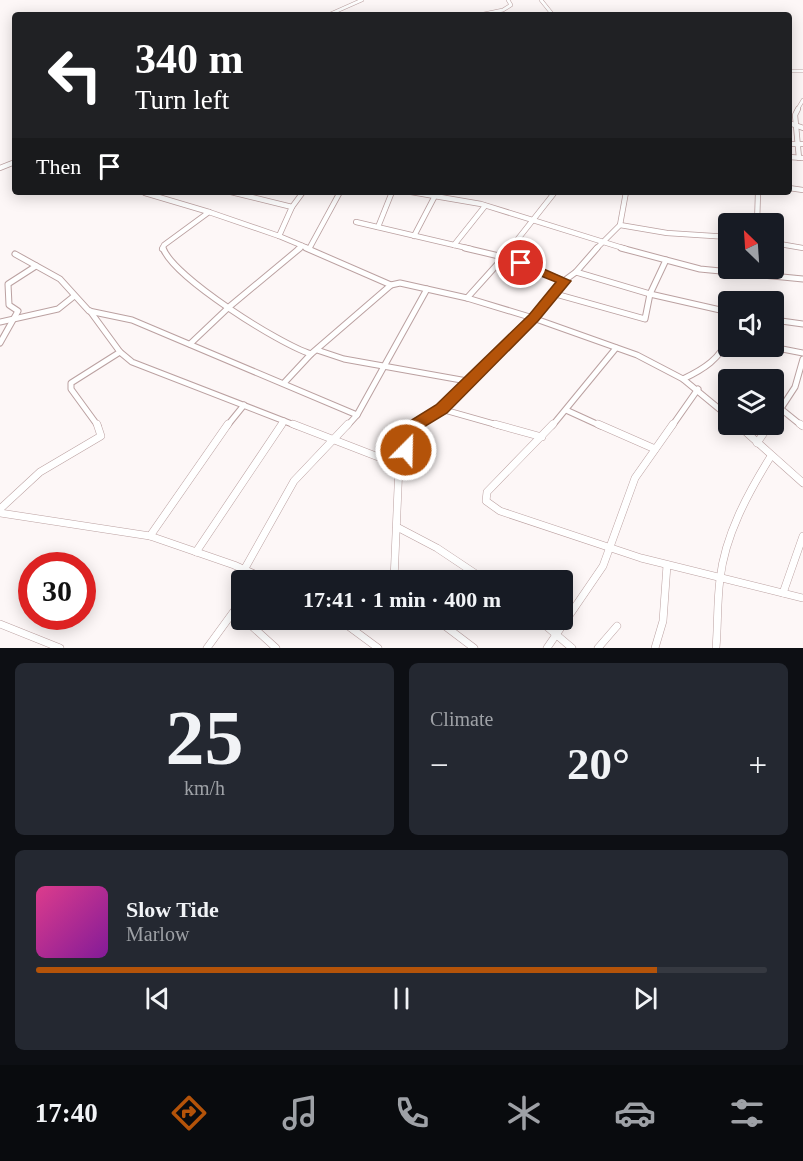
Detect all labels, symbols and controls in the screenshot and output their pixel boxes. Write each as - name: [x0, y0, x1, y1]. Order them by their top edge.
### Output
- icon: left: [36, 36, 114, 114]
- text: 340 m: [135, 36, 244, 82]
- text: Turn left: [135, 85, 229, 115]
- icon: arrive: [93, 150, 126, 183]
- text: Then: [36, 154, 81, 179]
- north arrow: [718, 213, 784, 279]
- map controls: [718, 213, 784, 435]
- pin: [495, 237, 546, 288]
- icon: arrive: [504, 246, 537, 279]
- button: sound: [718, 291, 784, 357]
- button: layers: [718, 369, 784, 435]
- position arrow: [374, 418, 438, 482]
- speed limit sign: 30: [18, 552, 96, 630]
- text: 17:41 · 1 min · 400 m: [303, 587, 501, 612]
- text: 25: [166, 694, 244, 781]
- text: Climate: [430, 708, 493, 730]
- text: 20°: [567, 739, 630, 789]
- text: −: [430, 747, 449, 783]
- text: +: [748, 747, 767, 783]
- text: km/h: [184, 777, 225, 799]
- text: Slow Tide: [126, 897, 219, 922]
- text: Marlow: [126, 923, 189, 945]
- icon: previous: [141, 982, 174, 1015]
- icon: pause: [385, 982, 418, 1015]
- icon: next: [629, 982, 662, 1015]
- icon: directions: [168, 1092, 210, 1134]
- icon: music: [279, 1092, 321, 1134]
- icon: phone: [391, 1092, 433, 1134]
- icon: climate: [503, 1092, 545, 1134]
- icon: car: [614, 1092, 656, 1134]
- icon: filters: [726, 1092, 768, 1134]
- text: 17:40: [35, 1098, 98, 1128]

